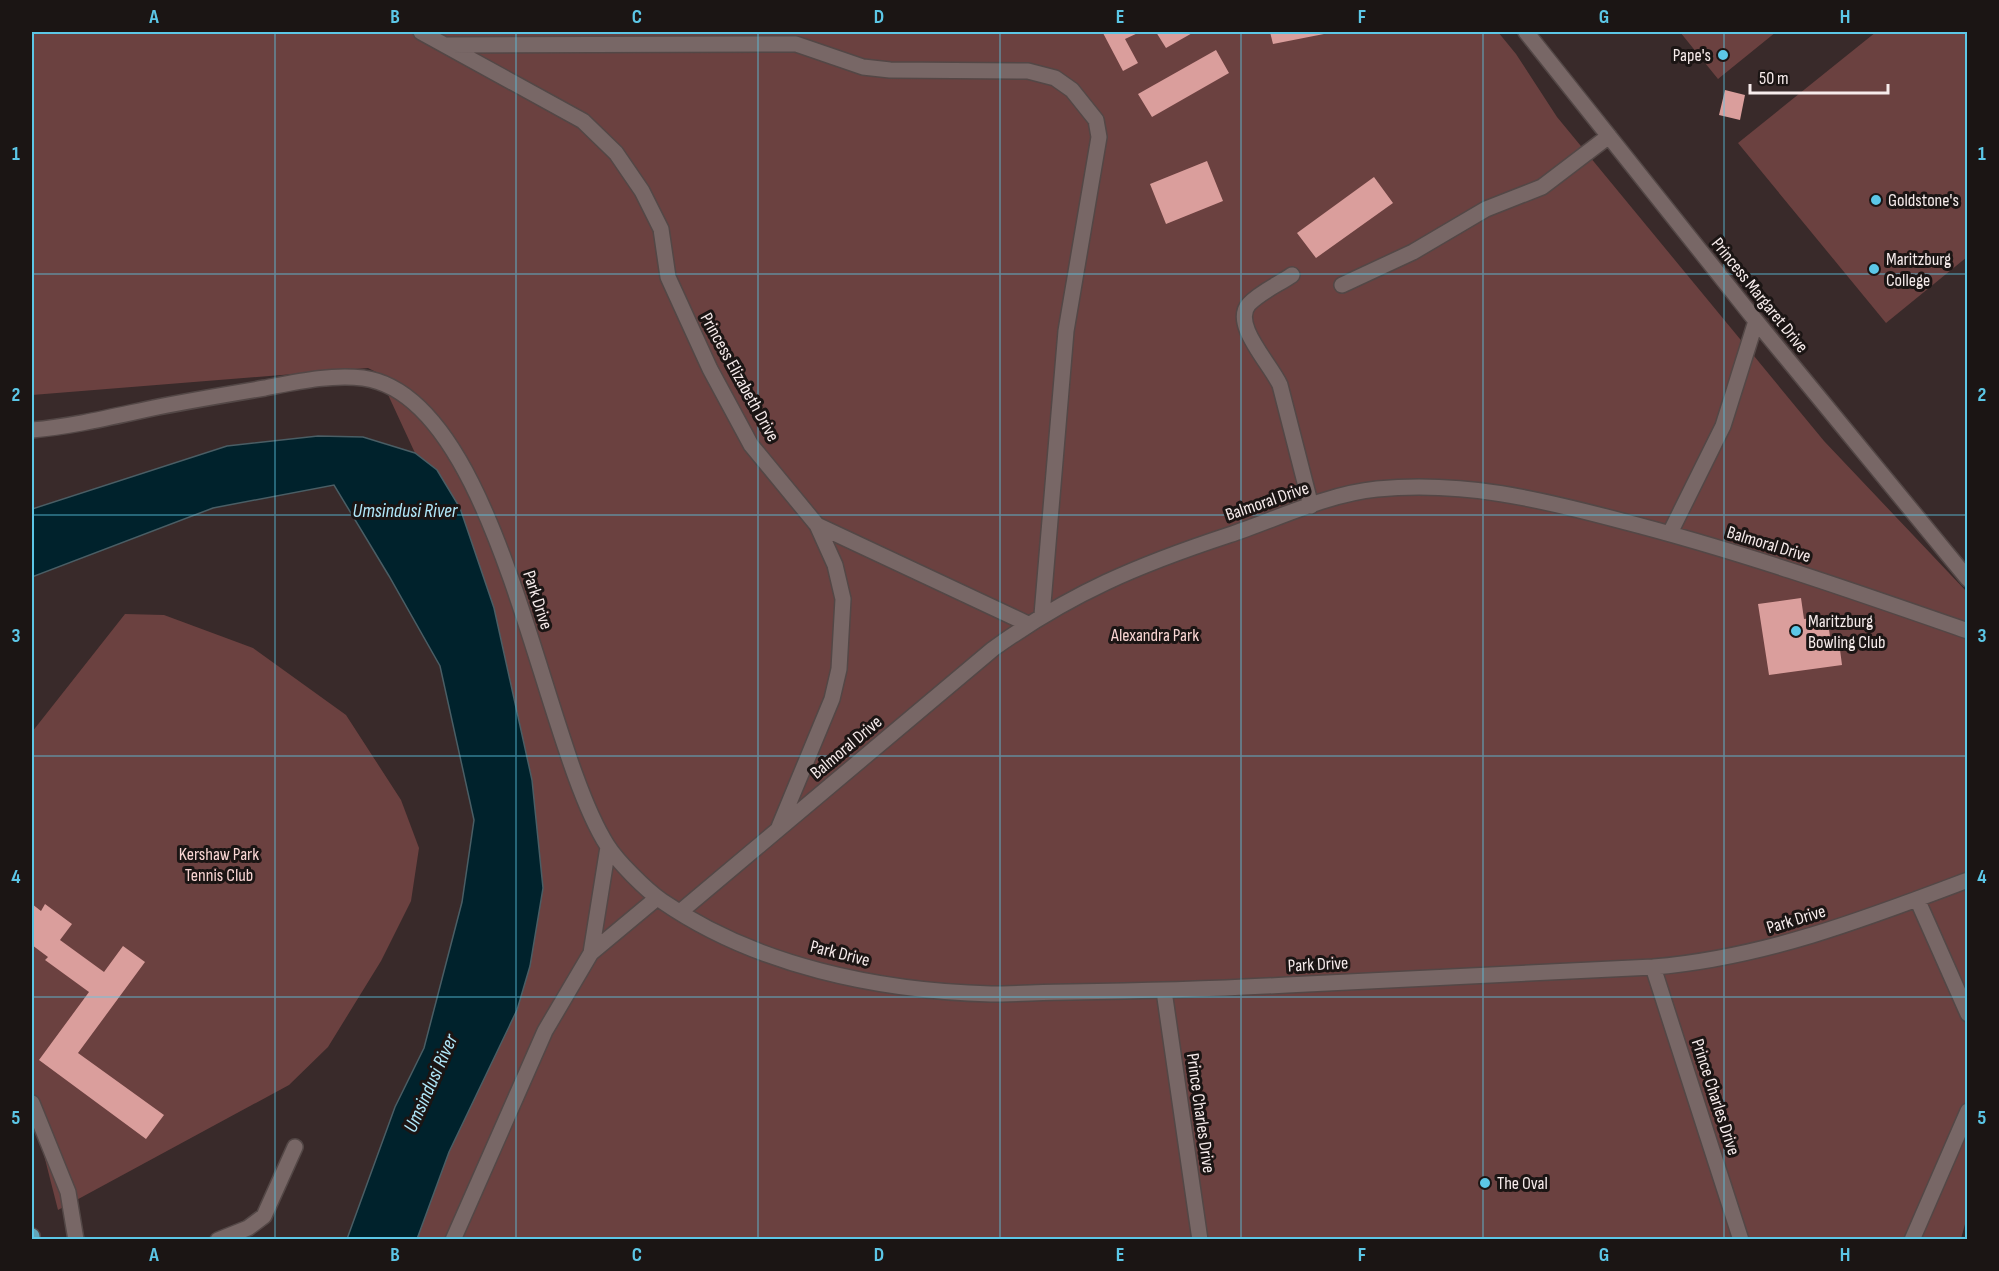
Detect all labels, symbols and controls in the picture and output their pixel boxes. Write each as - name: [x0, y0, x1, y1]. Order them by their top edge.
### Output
- text: A: [148, 5, 159, 29]
- text: B: [390, 5, 400, 29]
- text: C: [632, 5, 642, 29]
- text: D: [874, 5, 884, 29]
- text: E: [1116, 5, 1124, 29]
- text: F: [1358, 5, 1366, 29]
- text: G: [1599, 5, 1609, 29]
- text: H: [1840, 5, 1850, 29]
- place label: Pape's: [1673, 45, 1711, 66]
- marker: Pape's: [1716, 48, 1730, 62]
- scale bar: [1750, 57, 1888, 95]
- text: 50 m: [1759, 68, 1789, 89]
- text: 1: [12, 142, 20, 166]
- text: 1: [1978, 142, 1986, 166]
- place label: Goldstone's: [1888, 190, 1959, 211]
- marker: Goldstone's: [1869, 193, 1883, 207]
- street label: Princess Margaret Drive: [1707, 234, 1812, 357]
- place label: Maritzburg College: [1886, 249, 1951, 291]
- marker: Maritzburg College: [1867, 262, 1881, 276]
- street label: Princess Elizabeth Drive: [696, 309, 784, 445]
- text: 2: [12, 383, 20, 407]
- text: 2: [1978, 383, 1986, 407]
- street label: Balmoral Drive: [1223, 477, 1312, 526]
- water label: Umsindusi River: [353, 499, 459, 523]
- street label: Balmoral Drive: [1724, 522, 1813, 567]
- street label: Park Drive: [518, 568, 557, 632]
- place label: Maritzburg Bowling Club: [1808, 611, 1885, 653]
- text: 3: [12, 624, 21, 648]
- marker: Maritzburg Bowling Club: [1789, 624, 1803, 638]
- text: 3: [1978, 624, 1987, 648]
- park label: Alexandra Park: [1110, 625, 1199, 646]
- street label: Balmoral Drive: [806, 711, 886, 783]
- park label: Kershaw Park Tennis Club: [179, 844, 259, 886]
- text: 4: [11, 865, 21, 889]
- text: 4: [1977, 865, 1987, 889]
- street label: Park Drive: [1764, 901, 1828, 938]
- street label: Park Drive: [808, 936, 872, 971]
- street label: Park Drive: [1287, 952, 1349, 977]
- water label: Umsindusi River: [399, 1029, 464, 1136]
- street label: Prince Charles Drive: [1687, 1036, 1744, 1158]
- street label: Prince Charles Drive: [1182, 1052, 1219, 1174]
- text: 5: [12, 1106, 21, 1130]
- text: 5: [1978, 1106, 1987, 1130]
- place label: The Oval: [1497, 1173, 1548, 1194]
- marker: The Oval: [1478, 1176, 1492, 1190]
- text: A: [148, 1243, 159, 1267]
- text: B: [390, 1243, 400, 1267]
- text: C: [632, 1243, 642, 1267]
- text: D: [874, 1243, 884, 1267]
- text: E: [1116, 1243, 1124, 1267]
- text: F: [1358, 1243, 1366, 1267]
- text: G: [1599, 1243, 1609, 1267]
- text: H: [1840, 1243, 1850, 1267]

